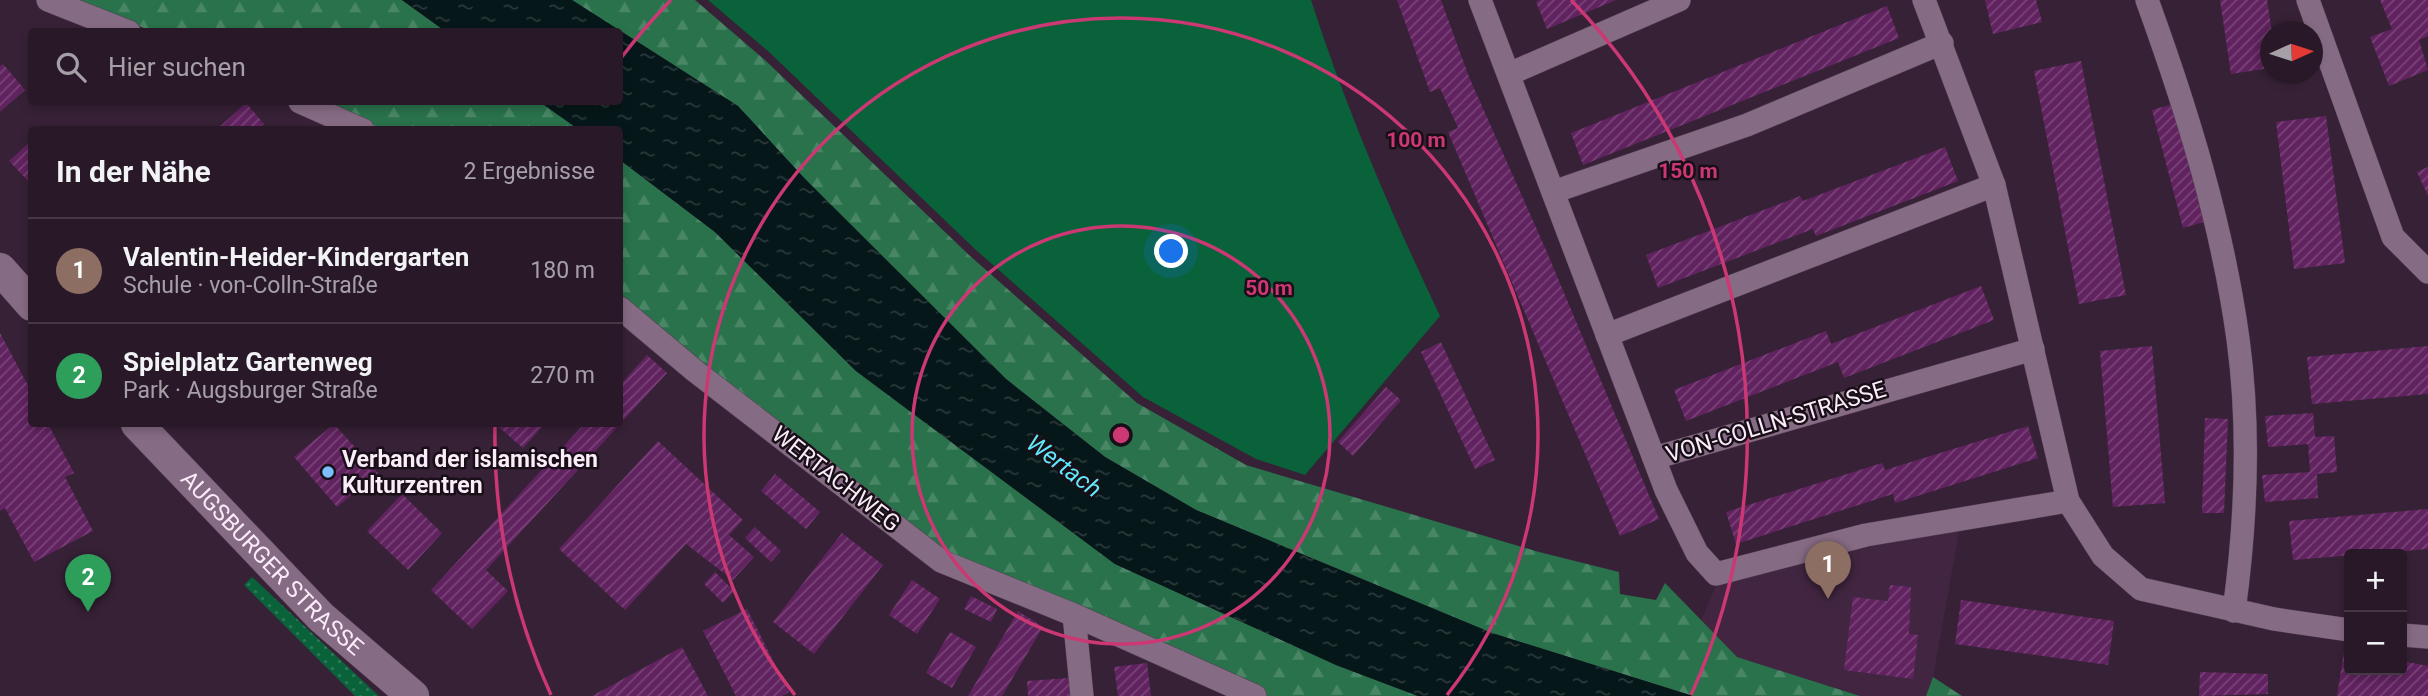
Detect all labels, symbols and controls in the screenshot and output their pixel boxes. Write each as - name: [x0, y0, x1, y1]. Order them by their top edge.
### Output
- north arrow: [2260, 21, 2323, 84]
- search box: [28, 28, 623, 105]
- icon: search: [52, 48, 90, 86]
- text: Hier suchen: [108, 52, 246, 82]
- text: 100 m: [1386, 128, 1446, 152]
- text: In der Nähe: [56, 154, 211, 189]
- text: 2 Ergebnisse: [463, 158, 595, 185]
- text: 150 m: [1658, 159, 1718, 183]
- your location: [1154, 234, 1188, 268]
- text: Valentin-Heider-Kindergarten: [123, 242, 469, 272]
- text: 1: [72, 257, 86, 284]
- text: 180 m: [530, 257, 595, 284]
- text: Schule · von-Colln-Straße: [123, 272, 378, 299]
- text: 50 m: [1245, 276, 1293, 300]
- text: Spielplatz Gartenweg: [123, 347, 373, 377]
- text: 2: [72, 362, 86, 389]
- text: 270 m: [530, 362, 595, 389]
- street label: VON-COLLN-STRASSE: [1663, 376, 1889, 468]
- text: Park · Augsburger Straße: [123, 377, 378, 404]
- street label: WERTACHWEG: [767, 421, 905, 537]
- centre of rings: [1109, 423, 1133, 447]
- water label: Wertach: [1021, 429, 1107, 503]
- place label: Verband der islamischen Kulturzentren: [342, 446, 598, 499]
- marker: Verband der islamischen Kulturzentren: [320, 464, 336, 480]
- street label: AUGSBURGER STRASSE: [175, 465, 369, 661]
- pin: 1: [1805, 541, 1851, 599]
- map controls: [2344, 549, 2407, 675]
- button: +: [2344, 549, 2407, 612]
- pin: 2: [65, 554, 111, 612]
- button: −: [2344, 612, 2407, 675]

